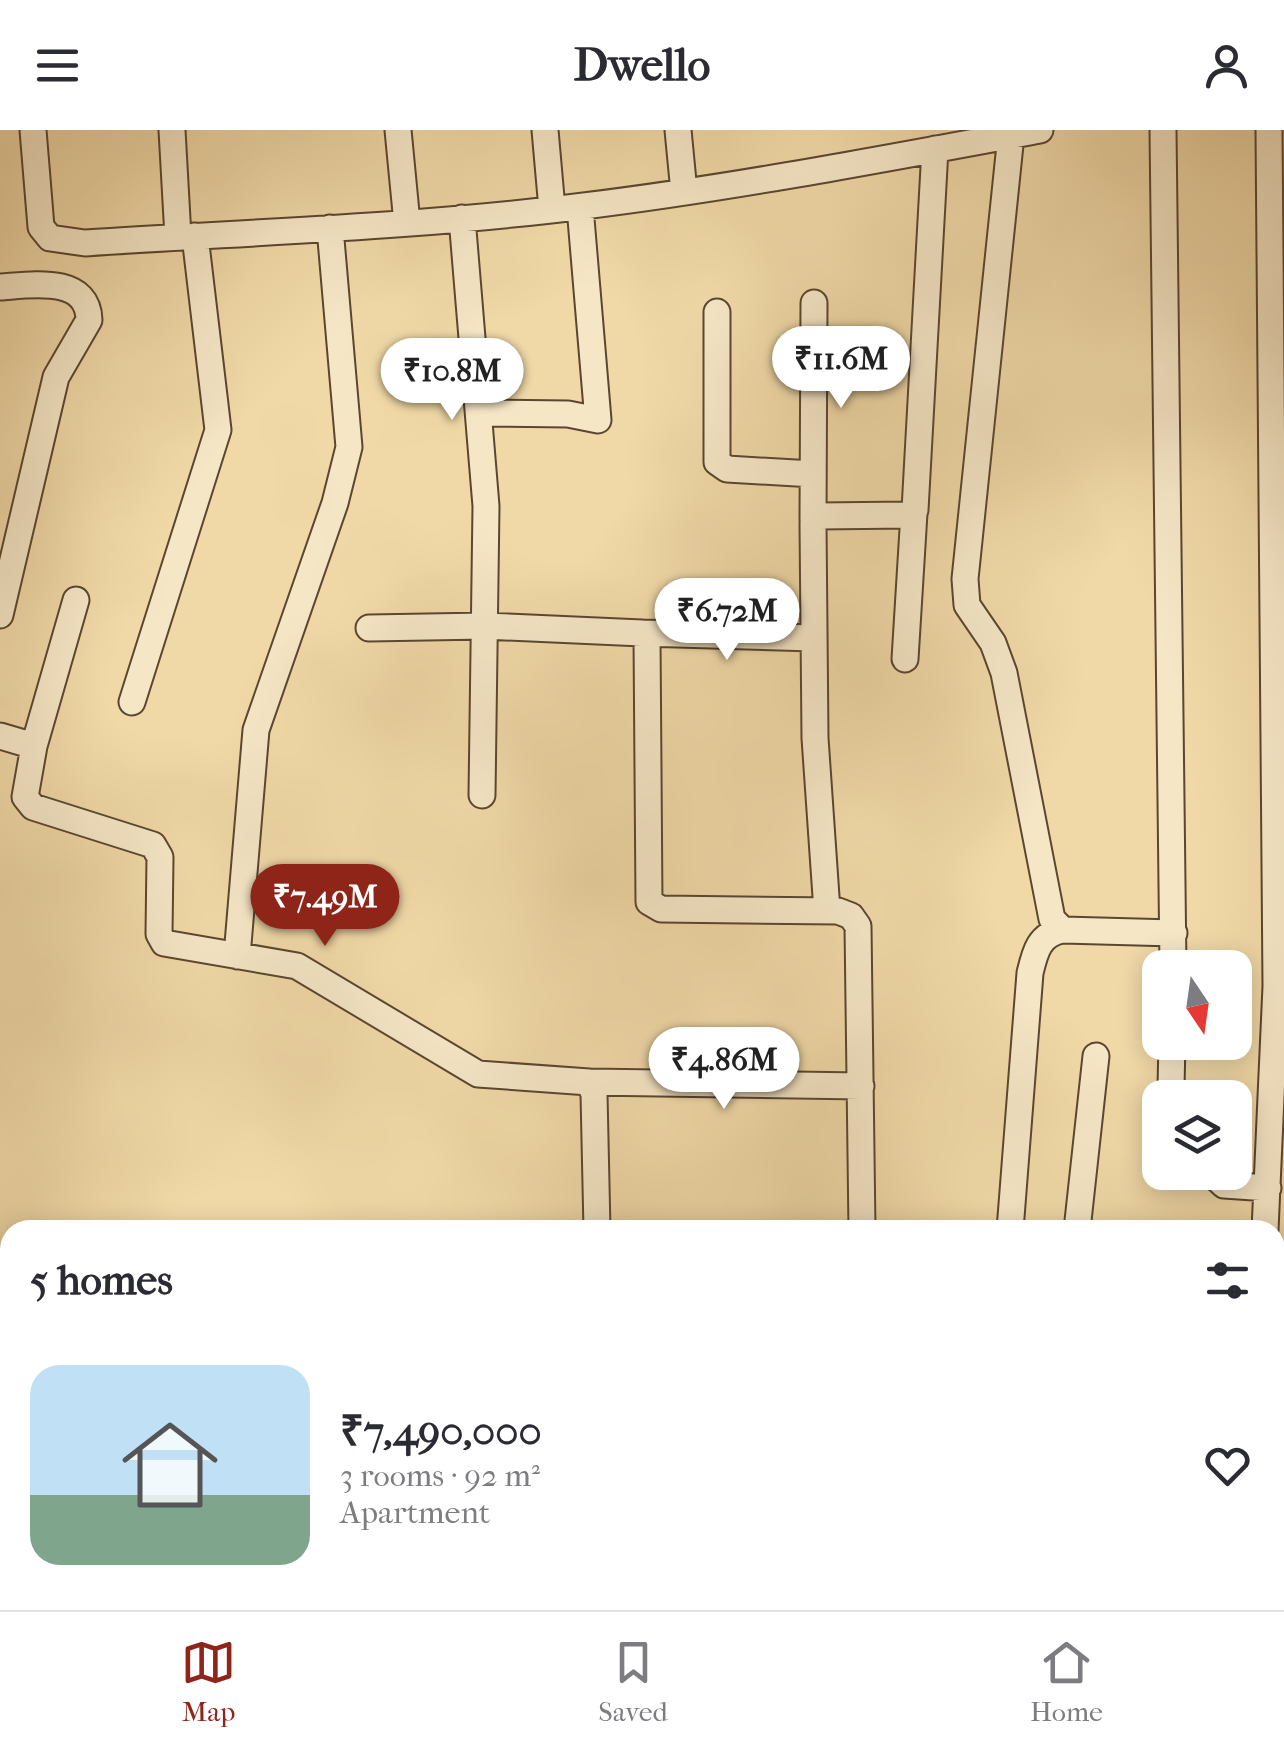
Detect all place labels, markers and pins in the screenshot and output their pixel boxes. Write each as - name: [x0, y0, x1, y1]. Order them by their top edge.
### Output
- pin: ₹11.6M: [760, 326, 922, 411]
- pin: ₹10.8M: [371, 338, 533, 423]
- pin: ₹6.72M: [646, 578, 808, 663]
- pin: ₹7.49M: [244, 864, 406, 949]
- pin: ₹4.86M: [643, 1027, 805, 1112]

